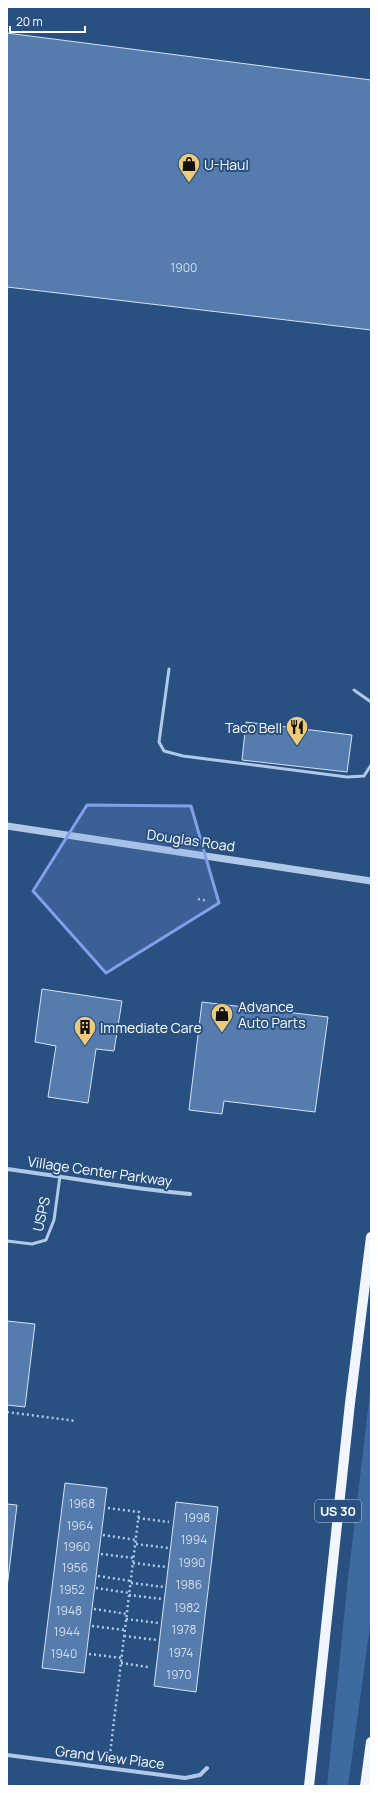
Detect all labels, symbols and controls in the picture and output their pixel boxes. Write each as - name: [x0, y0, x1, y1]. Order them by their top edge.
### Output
- scale bar: [10, 8, 85, 34]
- text: 20 m: [16, 13, 43, 30]
- shop icon: U-Haul: [176, 151, 202, 184]
- place label: U-Haul: [204, 155, 249, 174]
- house number: 1900: [171, 259, 197, 276]
- restaurant icon: Taco Bell: [284, 714, 310, 747]
- place label: Taco Bell: [225, 718, 282, 737]
- street label: Douglas Road: [146, 824, 236, 856]
- place label: Advance Auto Parts: [238, 997, 306, 1032]
- shop icon: Advance Auto Parts: [209, 1001, 235, 1034]
- building icon: Immediate Care: [72, 1014, 98, 1047]
- place label: Immediate Care: [100, 1018, 202, 1037]
- street label: Village Center Parkway: [27, 1151, 174, 1191]
- street label: USPS: [28, 1194, 54, 1233]
- house number: 1968: [69, 1495, 95, 1512]
- road number: US 30: [315, 1500, 361, 1522]
- house number: 1998: [184, 1509, 210, 1526]
- house number: 1964: [67, 1517, 93, 1534]
- house number: 1994: [181, 1531, 207, 1548]
- house number: 1960: [64, 1538, 90, 1555]
- house number: 1990: [179, 1554, 205, 1571]
- house number: 1956: [62, 1559, 88, 1576]
- house number: 1986: [176, 1576, 202, 1593]
- house number: 1952: [59, 1581, 85, 1598]
- house number: 1982: [174, 1599, 200, 1616]
- house number: 1948: [56, 1602, 82, 1619]
- house number: 1978: [172, 1621, 197, 1638]
- house number: 1944: [54, 1623, 80, 1640]
- house number: 1974: [169, 1644, 193, 1661]
- house number: 1940: [51, 1645, 77, 1662]
- house number: 1970: [166, 1666, 192, 1683]
- street label: Grand View Place: [54, 1741, 166, 1773]

